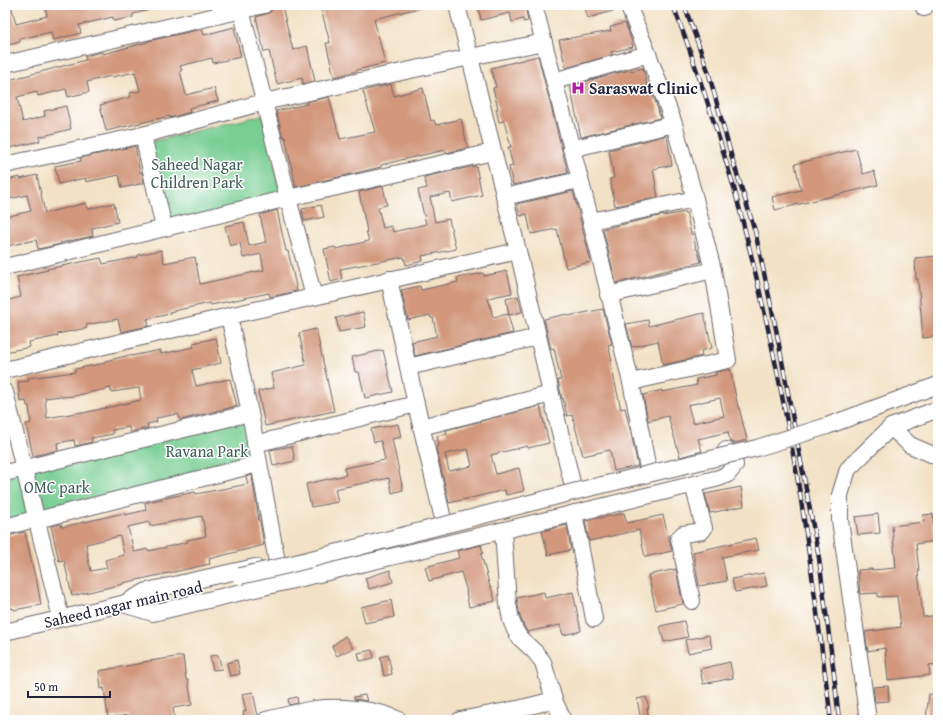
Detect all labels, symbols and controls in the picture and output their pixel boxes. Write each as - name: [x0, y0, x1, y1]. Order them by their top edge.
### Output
- place label: Saraswat Clinic: [589, 76, 698, 100]
- hospital icon: Saraswat Clinic: [570, 80, 586, 96]
- park label: Saheed Nagar Children Park: [151, 152, 244, 194]
- park label: Ravana Park: [166, 439, 249, 463]
- park label: OMC park: [24, 475, 91, 499]
- street label: Saheed nagar main road: [41, 574, 205, 634]
- scale bar: [28, 673, 110, 699]
- text: 50 m: [34, 678, 58, 695]

